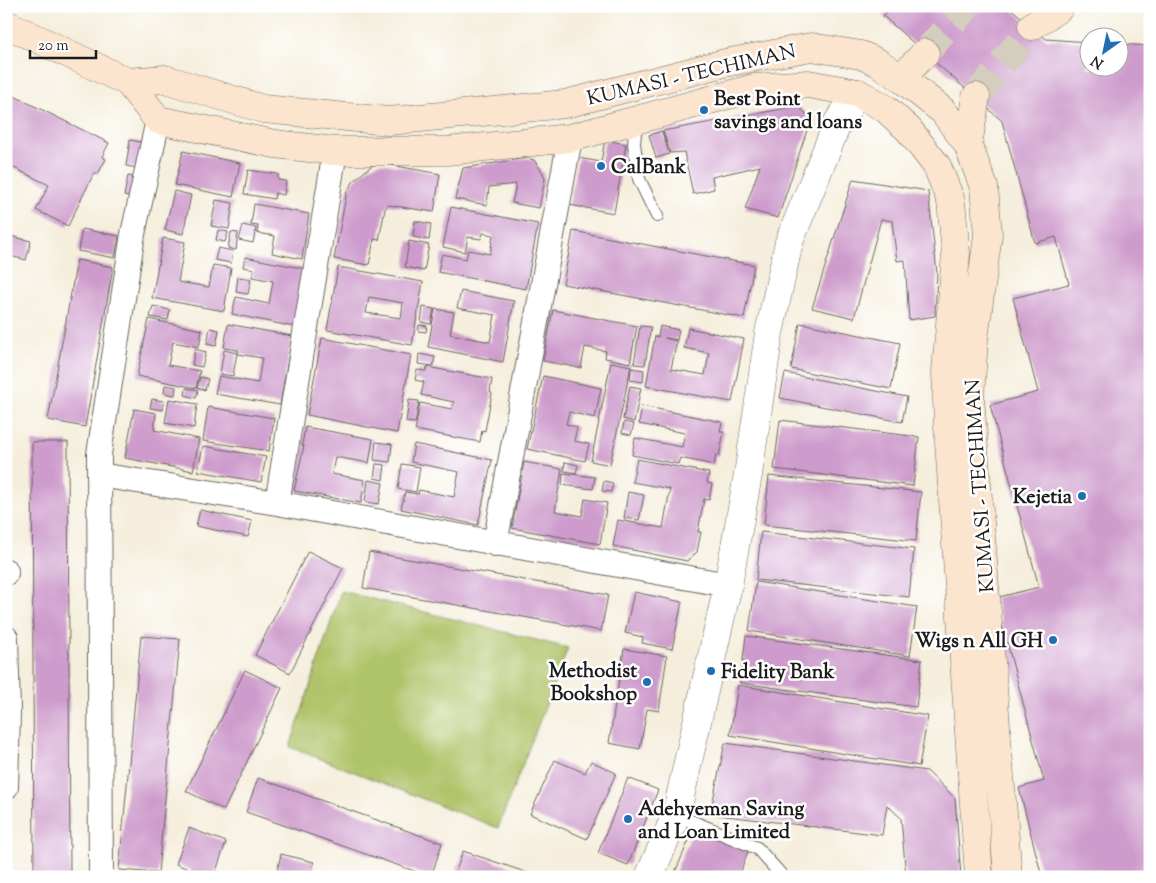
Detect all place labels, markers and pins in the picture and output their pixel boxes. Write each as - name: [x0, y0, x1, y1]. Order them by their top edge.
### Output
- place label: Best Point savings and loans: [714, 86, 862, 138]
- marker: Best Point savings and loans: [698, 104, 710, 116]
- place label: CalBank: [611, 154, 686, 183]
- marker: CalBank: [595, 160, 607, 172]
- place label: Kejetia: [1013, 484, 1073, 513]
- marker: Kejetia: [1076, 490, 1088, 502]
- place label: Wigs n All GH: [915, 628, 1043, 657]
- marker: Wigs n All GH: [1047, 634, 1059, 646]
- place label: Methodist Bookshop: [549, 658, 637, 710]
- place label: Fidelity Bank: [721, 659, 835, 688]
- marker: Fidelity Bank: [705, 665, 717, 677]
- marker: Methodist Bookshop: [641, 676, 653, 688]
- place label: Adehyeman Saving and Loan Limited: [638, 796, 804, 848]
- marker: Adehyeman Saving and Loan Limited: [622, 813, 634, 825]

